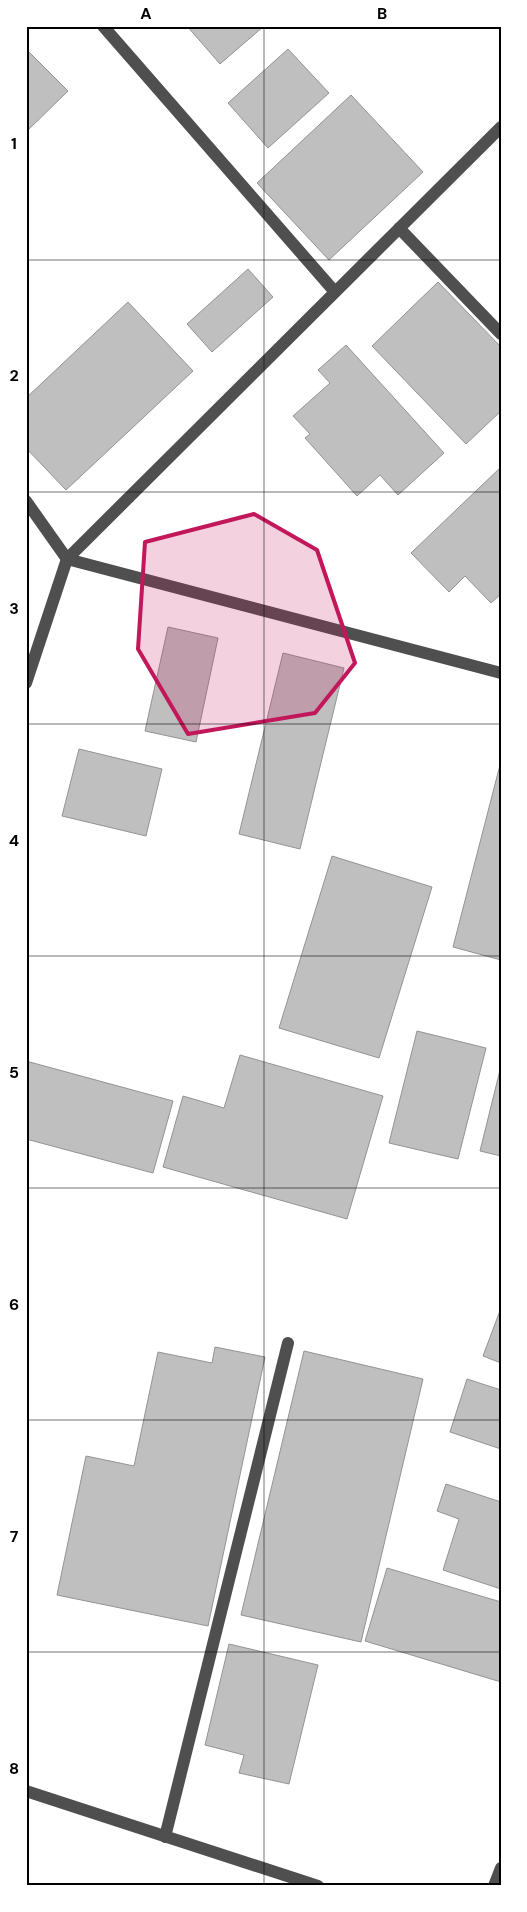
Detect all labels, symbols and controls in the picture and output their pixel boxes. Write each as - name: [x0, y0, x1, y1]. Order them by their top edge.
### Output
- text: A: [140, 3, 152, 24]
- text: B: [377, 3, 387, 24]
- text: 1: [11, 133, 17, 154]
- text: 2: [9, 365, 19, 386]
- text: 3: [9, 598, 19, 619]
- text: 4: [9, 830, 19, 851]
- text: 5: [9, 1062, 19, 1083]
- text: 6: [9, 1294, 19, 1315]
- text: 7: [10, 1526, 19, 1547]
- text: 8: [9, 1758, 19, 1779]

